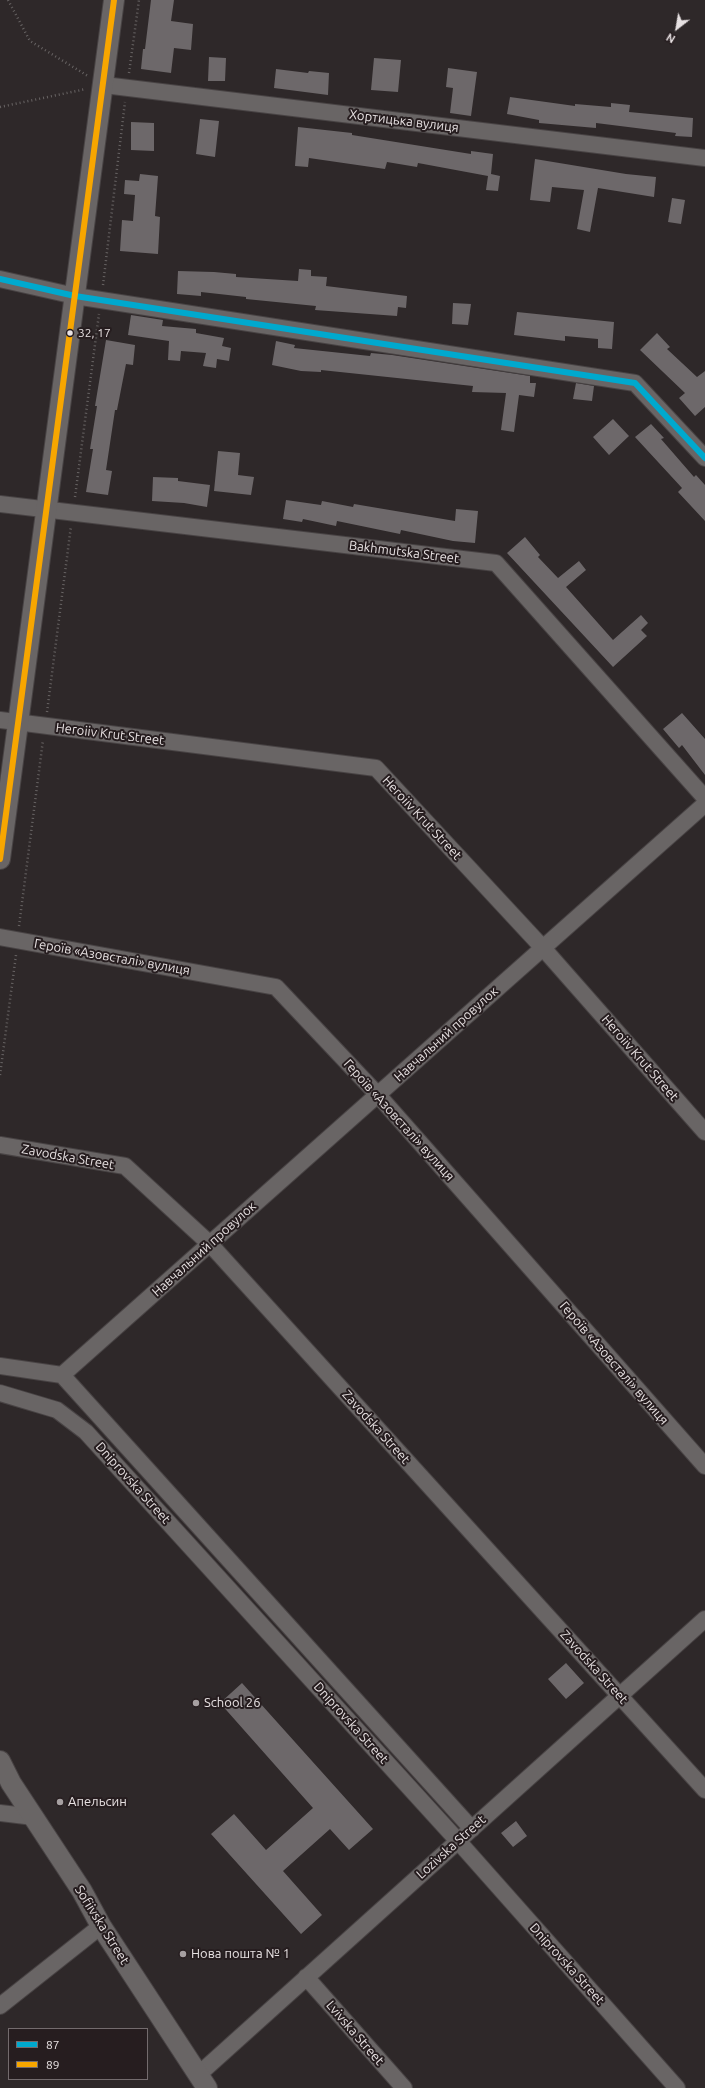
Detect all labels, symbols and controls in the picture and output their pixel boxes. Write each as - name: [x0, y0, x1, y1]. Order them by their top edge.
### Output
- north arrow: [657, 8, 697, 48]
- text: N: [664, 31, 677, 46]
- street label: Хортицька вулиця: [348, 107, 460, 135]
- place label: 32, 17: [78, 326, 111, 340]
- marker: 32, 17: [65, 328, 75, 338]
- street label: Bakhmutska Street: [348, 538, 460, 566]
- street label: Heroiiv Krut Street: [55, 720, 165, 748]
- street label: Heroiiv Krut Street: [379, 773, 465, 863]
- street label: Героїв «Азовсталі» вулиця: [33, 936, 191, 978]
- street label: Навчальний провулок: [391, 983, 501, 1085]
- street label: Heroiiv Krut Street: [598, 1012, 682, 1104]
- street label: Героїв «Азовсталі» вулиця: [340, 1056, 458, 1184]
- street label: Zavodska Street: [20, 1141, 116, 1173]
- street label: Навчальний провулок: [149, 1198, 259, 1300]
- street label: Героїв «Азовсталі» вулиця: [556, 1298, 672, 1428]
- street label: Zavodska Street: [339, 1387, 413, 1467]
- street label: Dniprovska Street: [92, 1439, 174, 1527]
- street label: Zavodska Street: [557, 1627, 631, 1707]
- street label: Dniprovska Street: [310, 1679, 392, 1767]
- place label: School 26: [204, 1695, 261, 1711]
- marker: School 26: [191, 1698, 201, 1708]
- place label: Апельсин: [68, 1794, 127, 1810]
- marker: Апельсин: [55, 1797, 65, 1807]
- street label: Lozivska Street: [413, 1812, 489, 1882]
- street label: Sofiivska Street: [71, 1883, 133, 1967]
- street label: Dniprovska Street: [526, 1920, 608, 2008]
- place label: Нова пошта № 1: [191, 1946, 290, 1962]
- marker: Нова пошта № 1: [178, 1949, 188, 1959]
- street label: Lvivska Street: [323, 1998, 387, 2068]
- legend: [8, 2028, 148, 2080]
- text: 87: [46, 2038, 60, 2051]
- text: 89: [46, 2058, 60, 2071]

